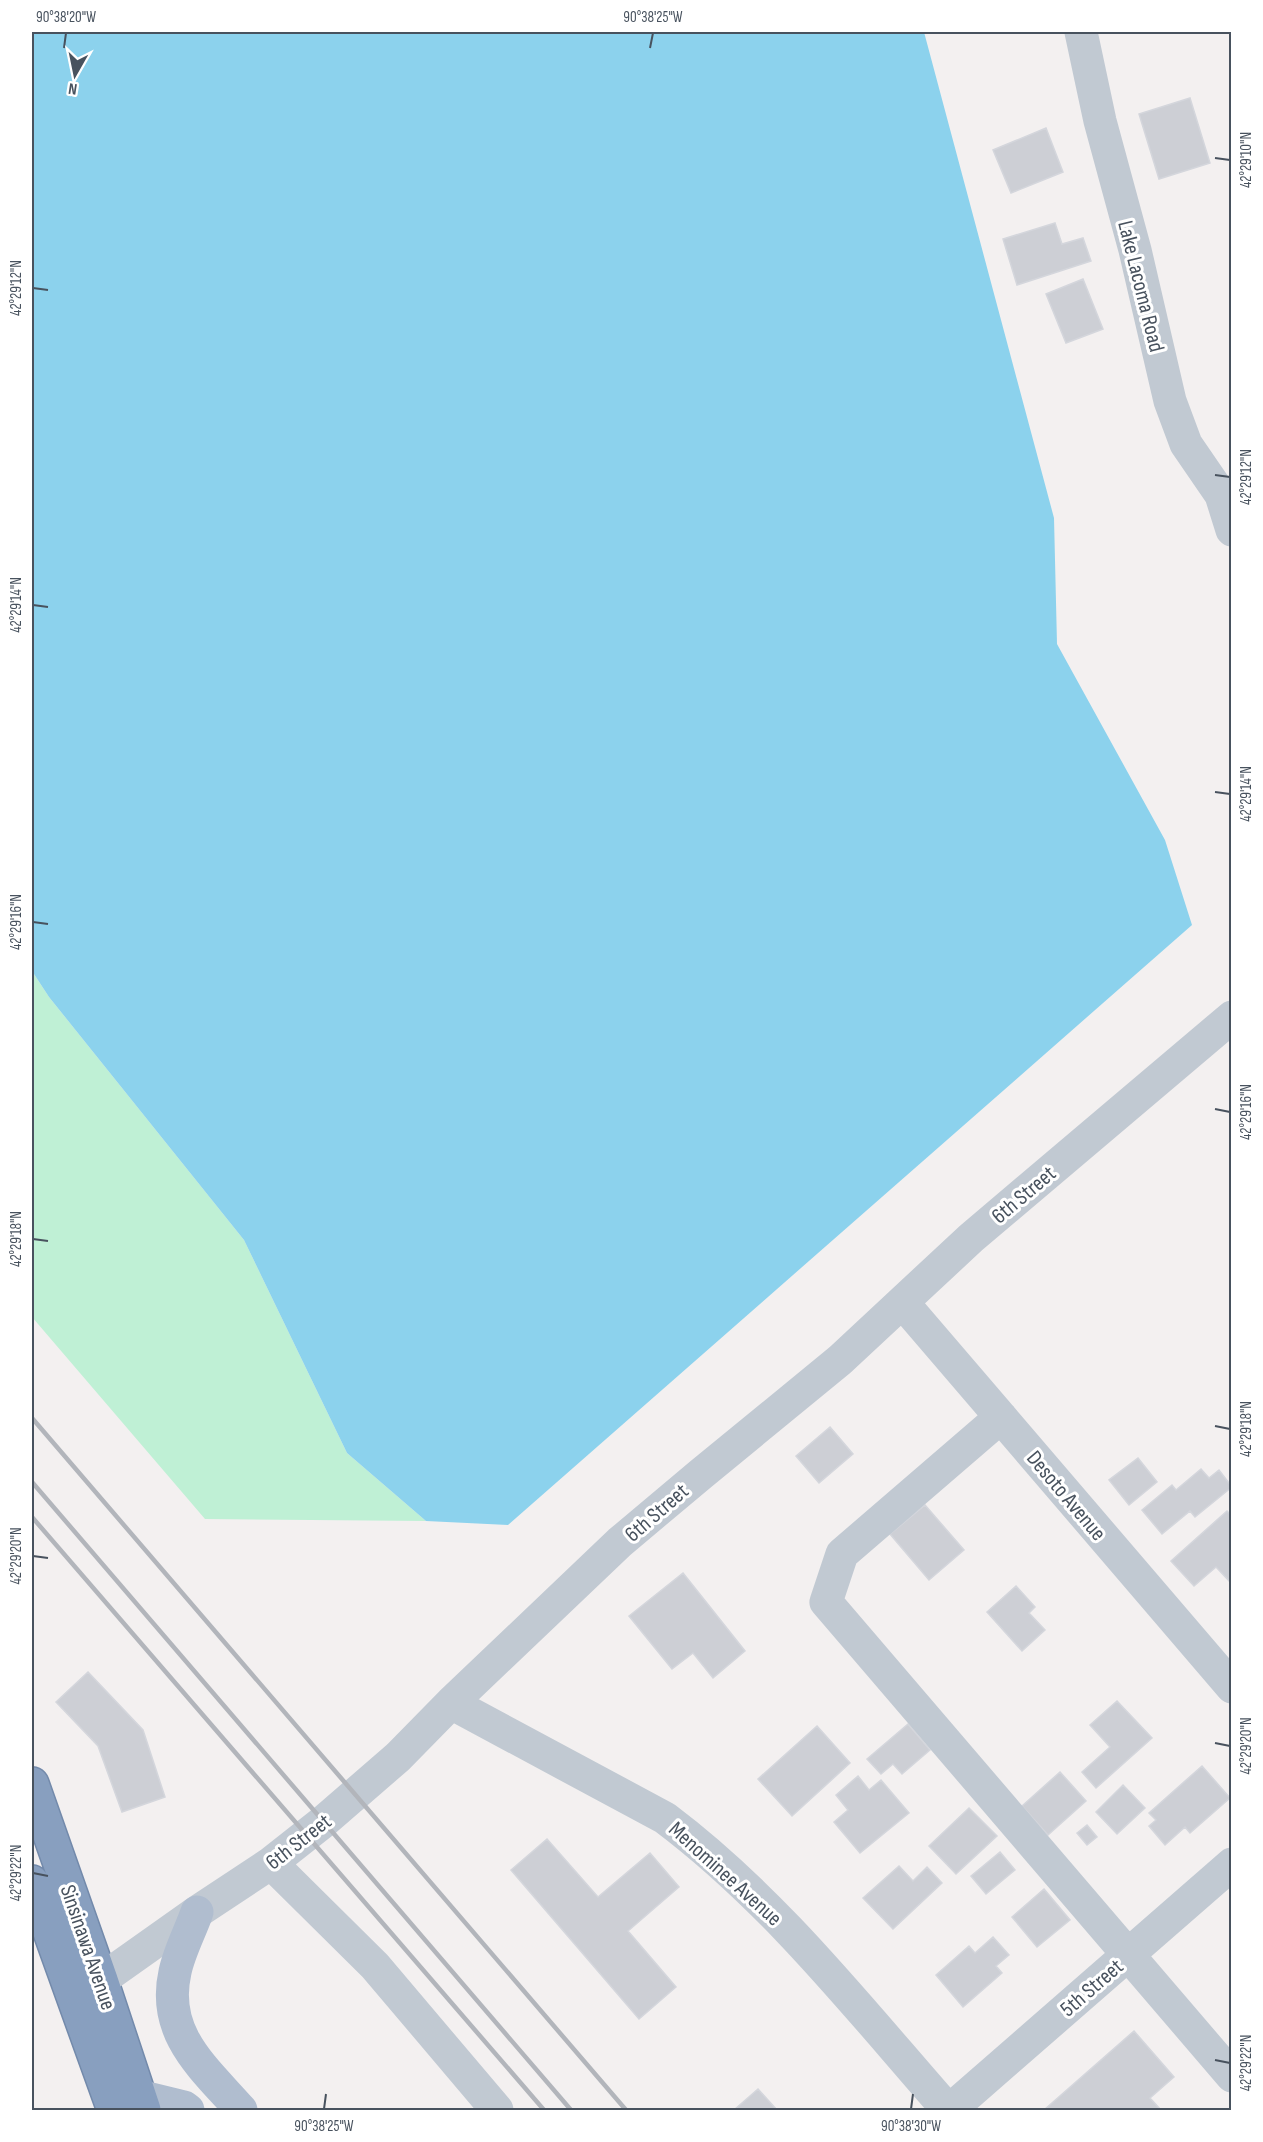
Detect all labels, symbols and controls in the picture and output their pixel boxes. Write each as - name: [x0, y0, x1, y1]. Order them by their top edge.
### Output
- text: 90°38'20"W: [36, 8, 96, 27]
- text: 90°38'25"W: [623, 8, 683, 27]
- north arrow: [45, 45, 105, 105]
- text: N: [67, 78, 79, 98]
- text: 42°29'10"N: [1237, 132, 1256, 188]
- street label: Lake Lacoma Road: [1111, 218, 1170, 355]
- text: 42°29'12"N: [7, 260, 26, 316]
- text: 42°29'12"N: [1237, 449, 1256, 505]
- text: 42°29'14"N: [7, 577, 26, 633]
- text: 42°29'14"N: [1237, 766, 1256, 822]
- text: 42°29'16"N: [7, 894, 26, 950]
- text: 42°29'16"N: [1237, 1084, 1256, 1140]
- street label: 6th Street: [986, 1160, 1062, 1230]
- text: 42°29'18"N: [7, 1211, 26, 1267]
- text: 42°29'18"N: [1237, 1401, 1256, 1457]
- street label: Desoto Avenue: [1020, 1445, 1111, 1547]
- street label: 6th Street: [620, 1478, 695, 1548]
- text: 42°29'20"N: [7, 1527, 26, 1585]
- text: 42°29'20"N: [1237, 1717, 1256, 1775]
- street label: 6th Street: [261, 1808, 337, 1876]
- street label: Menominee Avenue: [663, 1816, 787, 1932]
- text: 42°29'22"N: [7, 1845, 26, 1901]
- street label: Sinsinawa Avenue: [54, 1881, 122, 2014]
- street label: 5th Street: [1055, 1953, 1129, 2023]
- text: 42°29'22"N: [1237, 2035, 1256, 2091]
- text: 90°38'25"W: [294, 2117, 354, 2136]
- text: 90°38'30"W: [881, 2117, 941, 2136]

